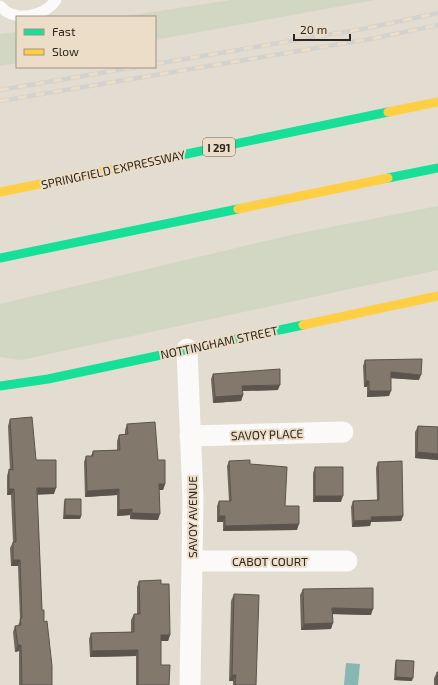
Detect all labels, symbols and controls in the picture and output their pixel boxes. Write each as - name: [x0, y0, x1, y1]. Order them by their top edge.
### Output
- legend: [16, 16, 156, 68]
- scale bar: [294, 16, 350, 42]
- text: 20 m: [300, 22, 327, 36]
- text: Fast: [52, 24, 76, 38]
- text: Slow: [52, 44, 79, 58]
- road number: I 291: [203, 138, 235, 156]
- street label: SPRINGFIELD EXPRESSWAY: [40, 147, 187, 191]
- street label: NOTTINGHAM STREET: [159, 323, 279, 361]
- street label: SAVOY PLACE: [231, 426, 304, 442]
- street label: SAVOY AVENUE: [185, 476, 199, 558]
- street label: CABOT COURT: [232, 554, 308, 568]

